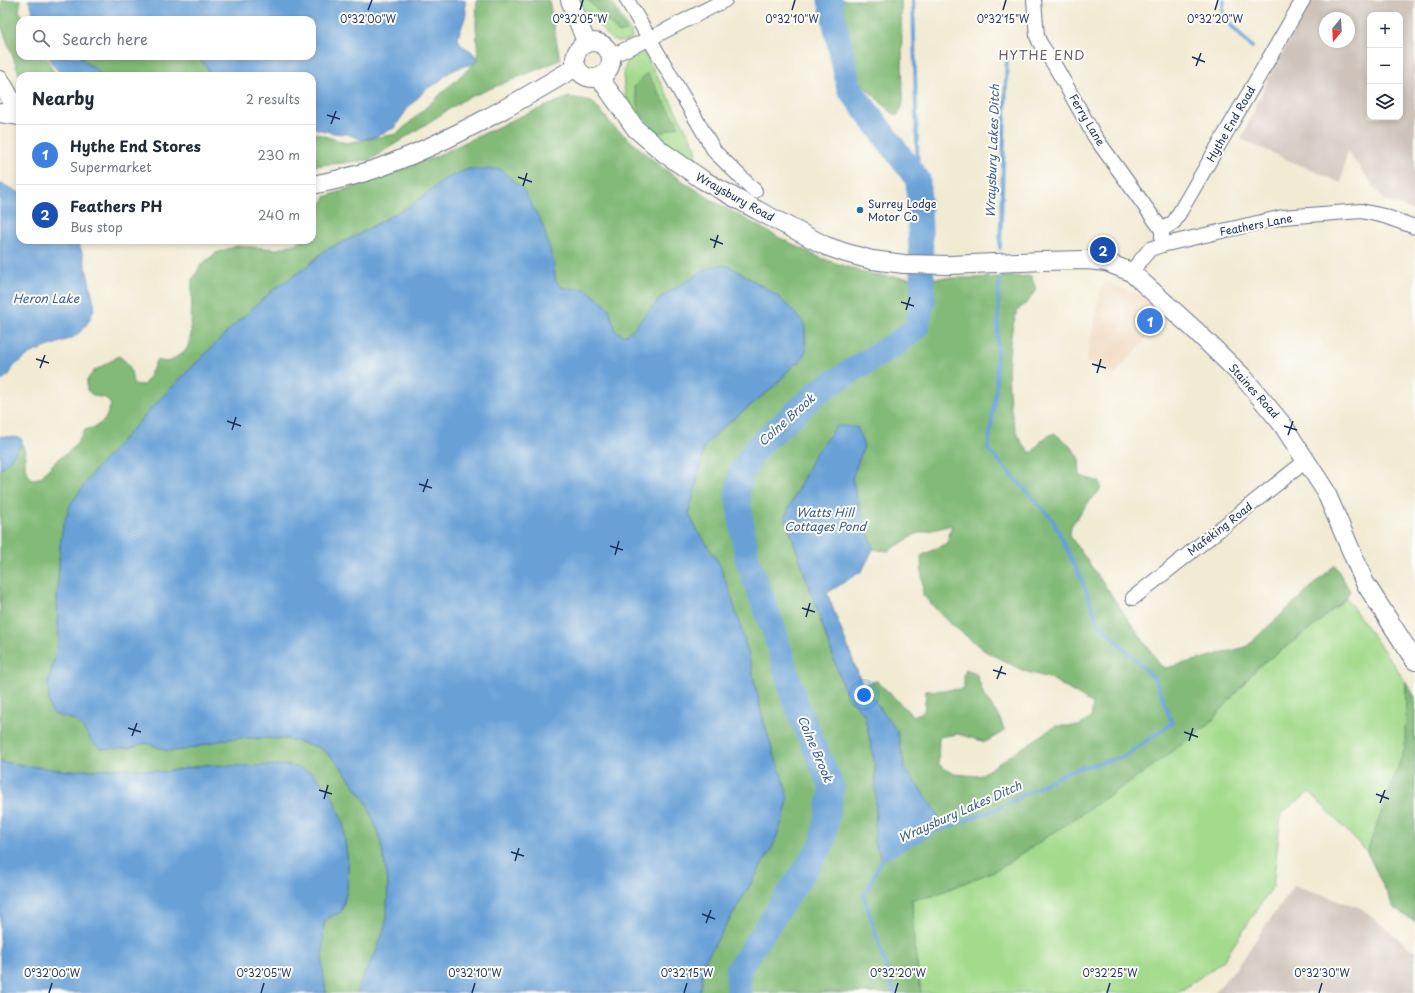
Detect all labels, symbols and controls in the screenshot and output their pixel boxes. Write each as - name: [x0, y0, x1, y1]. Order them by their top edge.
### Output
- text: 0°32'00"W: [340, 11, 397, 26]
- text: 0°32'05"W: [552, 11, 608, 26]
- text: 0°32'10"W: [765, 11, 819, 26]
- text: 0°32'15"W: [977, 11, 1030, 26]
- text: 0°32'20"W: [1187, 11, 1244, 26]
- north arrow: [1319, 12, 1355, 48]
- map controls: [1367, 12, 1403, 120]
- button: +: [1367, 12, 1403, 48]
- search box: [16, 16, 316, 60]
- icon: search: [30, 27, 52, 49]
- text: Search here: [62, 27, 148, 50]
- district label: HYTHE END: [998, 45, 1086, 64]
- button: −: [1367, 48, 1403, 84]
- street label: Hythe End Road: [1202, 82, 1259, 165]
- water label: Wraysbury Lakes Ditch: [981, 83, 1003, 218]
- button: layers: [1367, 84, 1403, 120]
- text: Nearby: [32, 85, 94, 111]
- text: 2 results: [246, 89, 300, 108]
- street label: Ferry Lane: [1065, 91, 1110, 149]
- text: Hythe End Stores: [70, 134, 201, 157]
- text: 1: [42, 145, 48, 164]
- text: 230 m: [258, 145, 300, 164]
- text: Supermarket: [70, 157, 152, 176]
- street label: Wraysbury Road: [693, 168, 778, 225]
- text: Feathers PH: [70, 194, 163, 217]
- place label: Surrey Lodge Motor Co: [868, 195, 937, 225]
- text: 2: [40, 205, 50, 224]
- text: 240 m: [258, 205, 300, 224]
- marker: Surrey Lodge Motor Co: [855, 205, 865, 215]
- street label: Feathers Lane: [1218, 209, 1294, 240]
- text: Bus stop: [70, 217, 123, 236]
- pin: 2: [1090, 235, 1116, 265]
- water label: Heron Lake: [13, 289, 80, 307]
- pin: 1: [1137, 306, 1163, 336]
- street label: Staines Road: [1225, 359, 1284, 422]
- water label: Colne Brook: [754, 388, 819, 450]
- street label: Mafeking Road: [1183, 498, 1256, 560]
- water label: Watts Hill Cottages Pond: [784, 503, 868, 535]
- your location: [854, 685, 874, 705]
- water label: Colne Brook: [794, 712, 838, 785]
- water label: Wraysbury Lakes Ditch: [895, 775, 1025, 846]
- text: 0°32'00"W: [24, 965, 81, 980]
- text: 0°32'05"W: [236, 965, 292, 980]
- text: 0°32'10"W: [448, 965, 502, 980]
- text: 0°32'15"W: [661, 965, 714, 980]
- text: 0°32'20"W: [870, 965, 927, 980]
- text: 0°32'25"W: [1083, 965, 1138, 980]
- text: 0°32'30"W: [1294, 965, 1350, 980]

